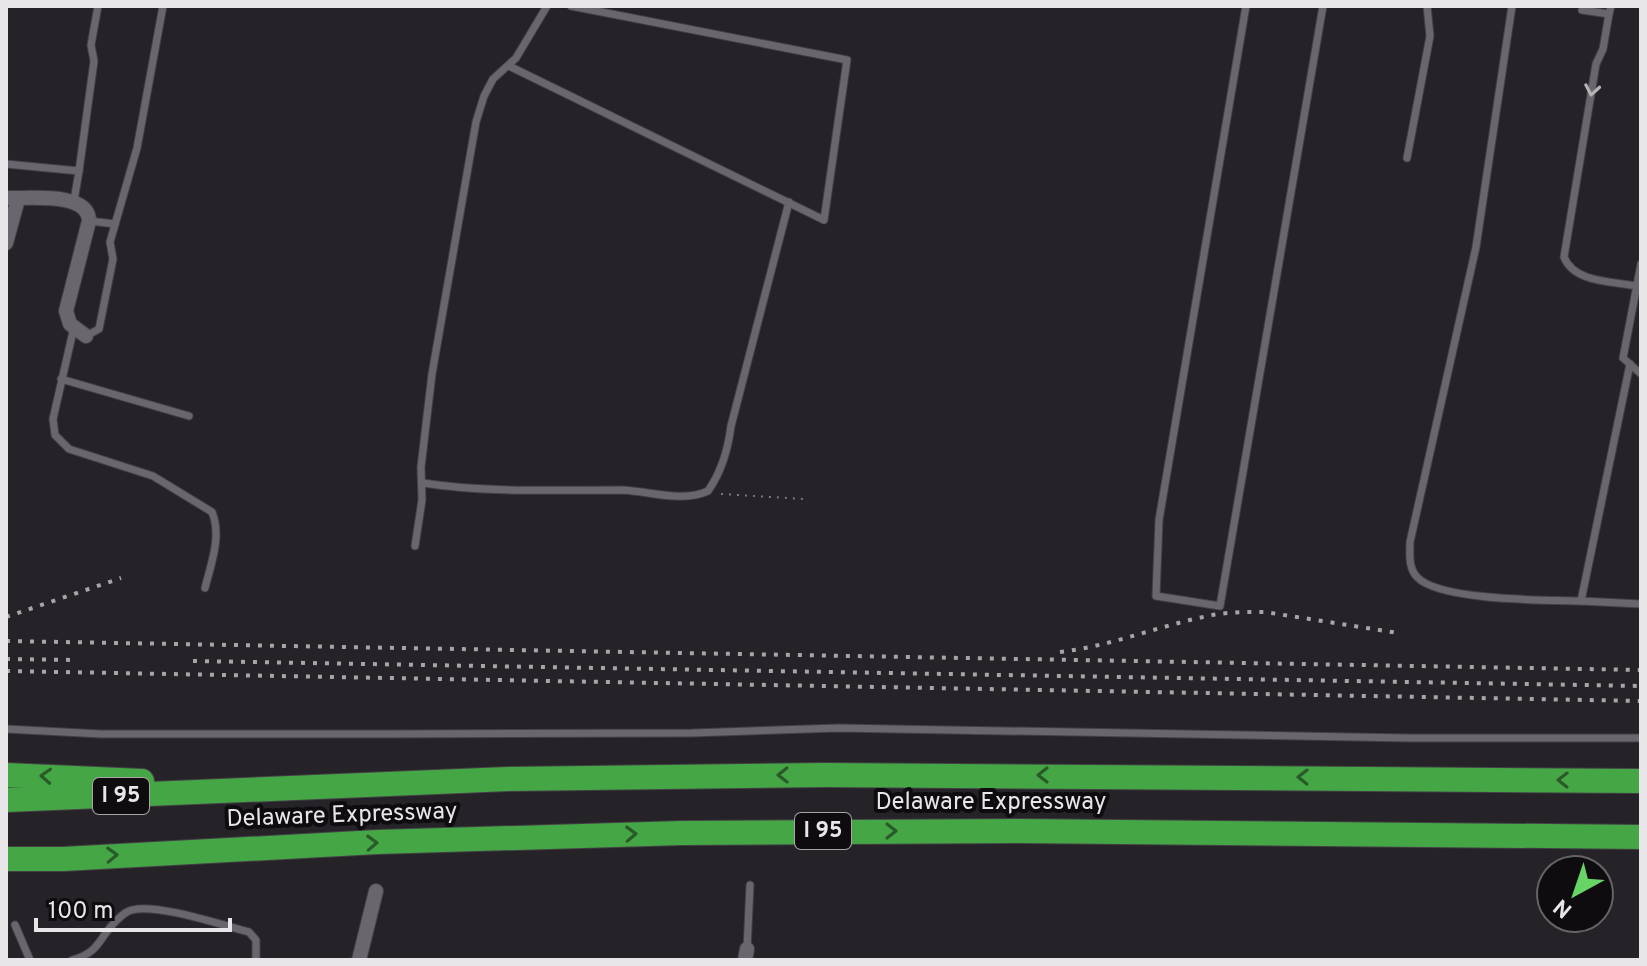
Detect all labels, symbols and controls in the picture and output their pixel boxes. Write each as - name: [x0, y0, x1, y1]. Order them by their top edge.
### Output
- one-way arrow: [1584, 83, 1601, 97]
- one-way arrow: [1036, 766, 1049, 784]
- one-way arrow: [776, 767, 789, 784]
- one-way arrow: [39, 768, 52, 785]
- one-way arrow: [1296, 768, 1309, 786]
- one-way arrow: [1556, 771, 1569, 789]
- road number: I 95: [93, 778, 149, 814]
- street label: Delaware Expressway: [875, 788, 1107, 818]
- street label: Delaware Expressway: [226, 797, 458, 835]
- road number: I 95: [795, 813, 851, 849]
- one-way arrow: [885, 822, 898, 840]
- one-way arrow: [625, 826, 638, 843]
- one-way arrow: [366, 834, 378, 851]
- one-way arrow: [106, 847, 119, 864]
- north arrow: [1535, 854, 1615, 934]
- scale bar: [36, 882, 230, 932]
- text: N: [1549, 892, 1578, 923]
- text: 100 m: [48, 897, 114, 927]

